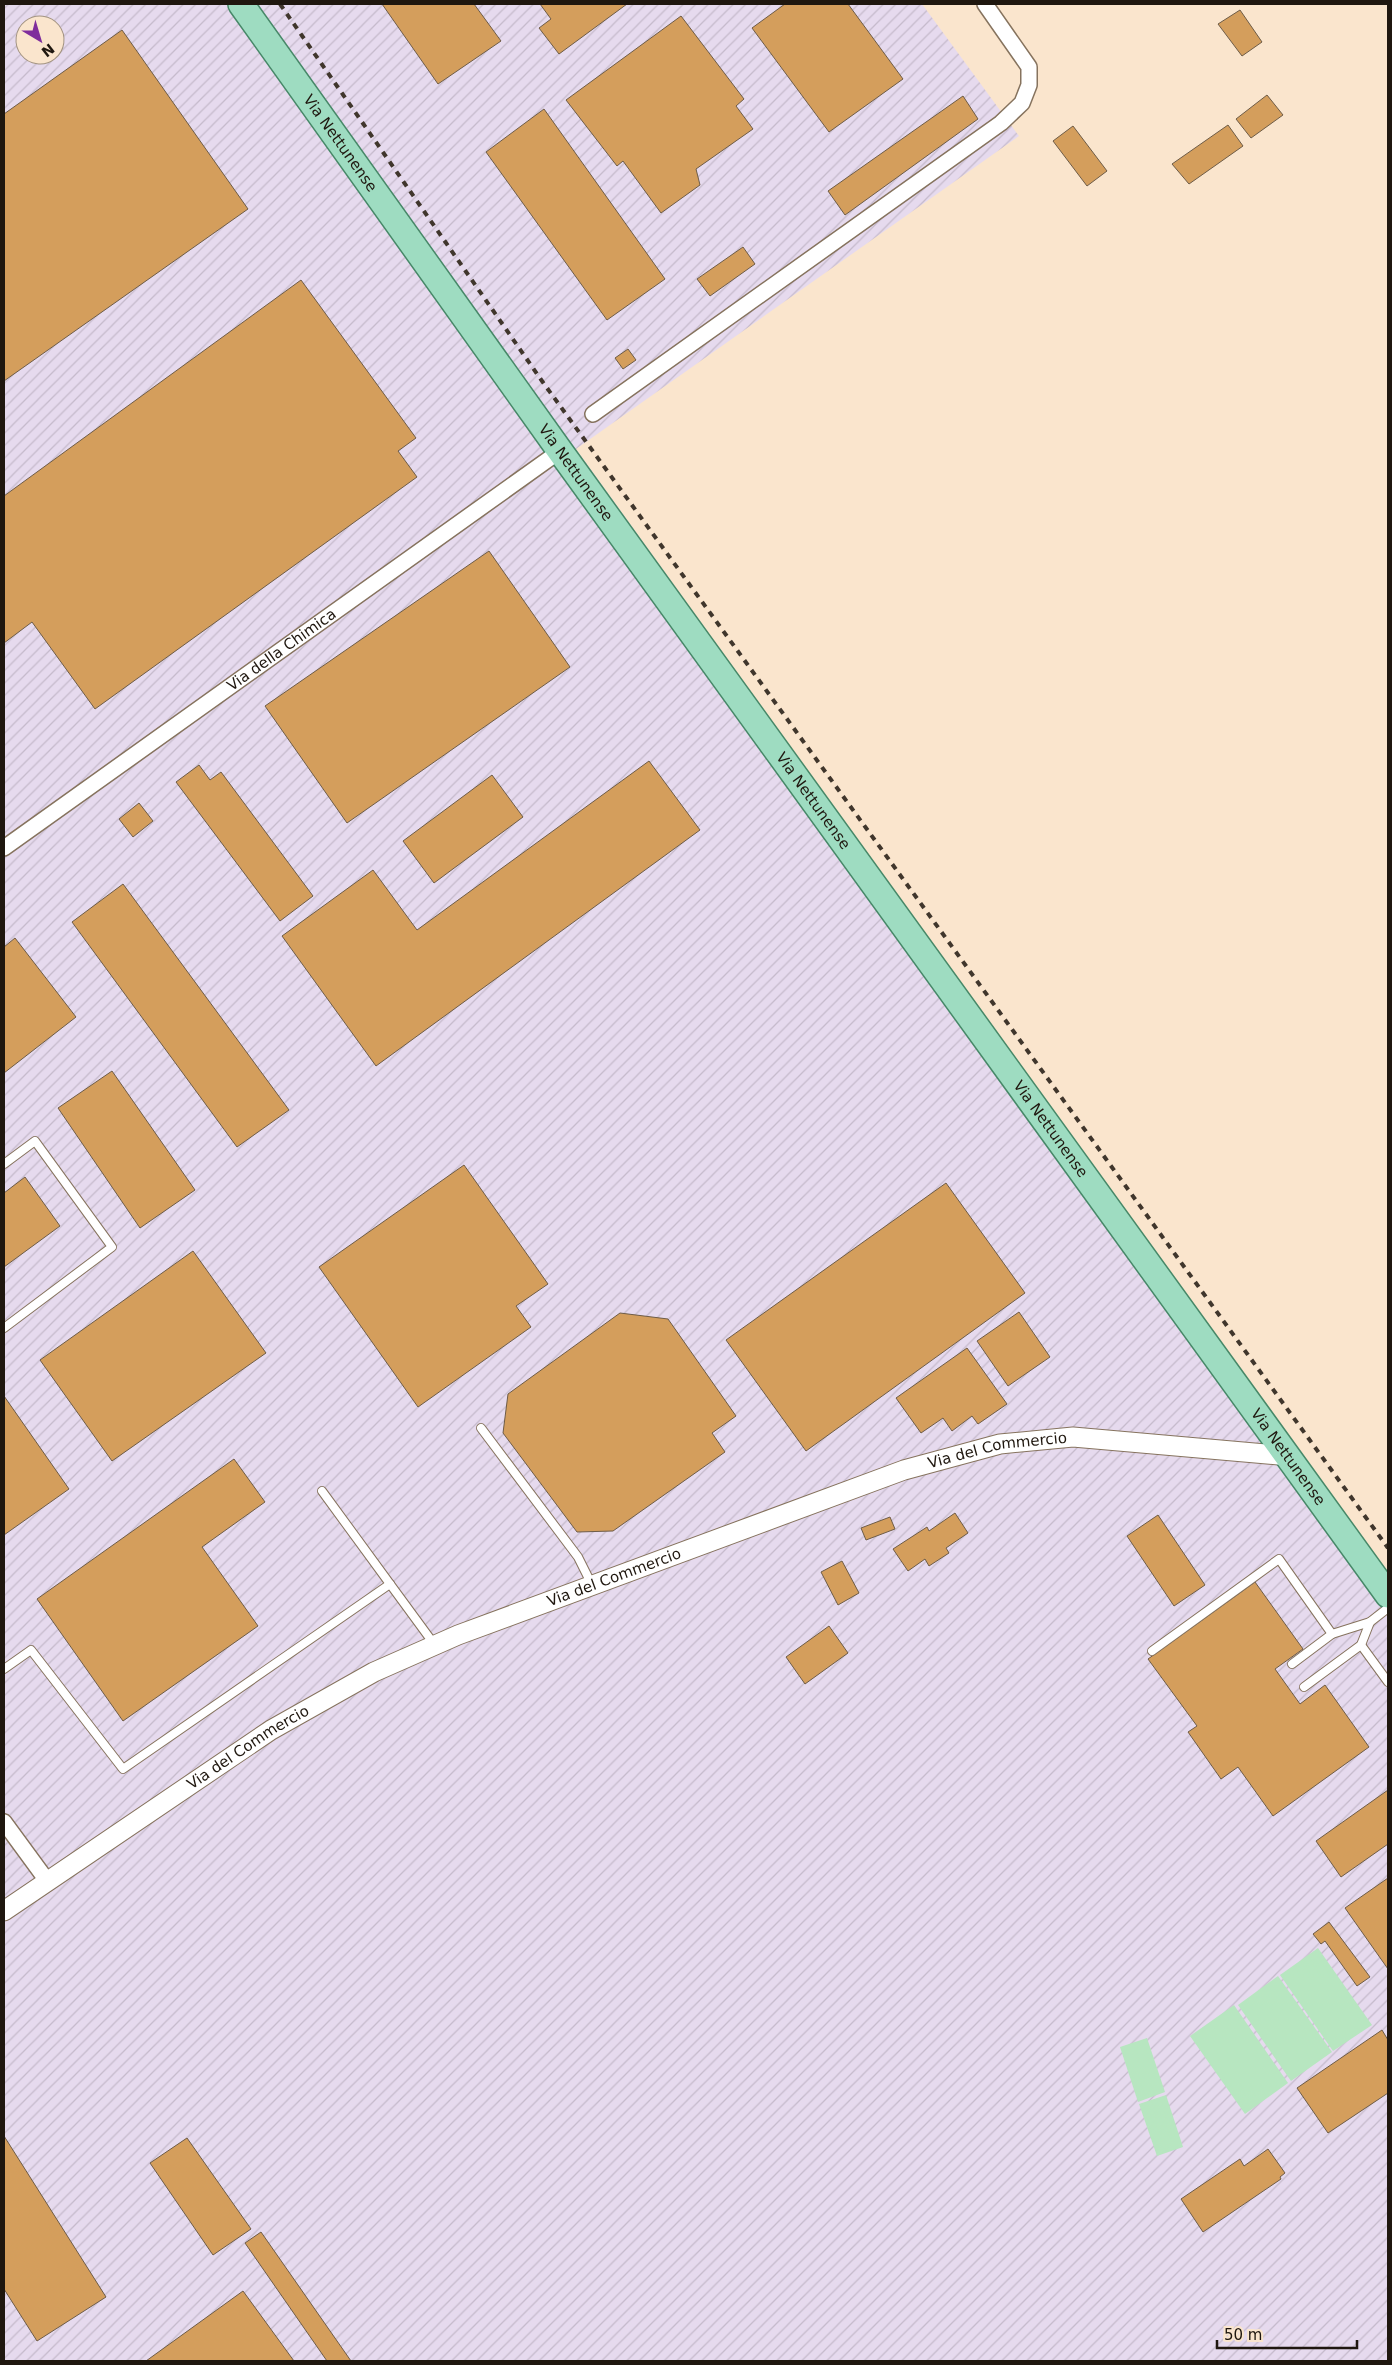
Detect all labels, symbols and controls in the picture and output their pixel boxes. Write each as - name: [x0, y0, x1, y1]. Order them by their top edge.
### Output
- north arrow: [15, 15, 65, 65]
- text: N: [38, 40, 58, 60]
- street label: Via Nettunense: [300, 91, 381, 195]
- street label: Via Nettunense: [535, 421, 617, 525]
- street label: Via della Chimica: [224, 605, 339, 695]
- street label: Via Nettunense: [772, 749, 854, 853]
- street label: Via Nettunense: [1010, 1077, 1092, 1181]
- street label: Via Nettunense: [1247, 1405, 1329, 1509]
- street label: Via del Commercio: [926, 1429, 1068, 1472]
- street label: Via del Commercio: [545, 1544, 684, 1610]
- street label: Via del Commercio: [184, 1701, 312, 1793]
- scale bar: [1217, 2318, 1357, 2350]
- text: 50 m: [1224, 2326, 1262, 2344]

